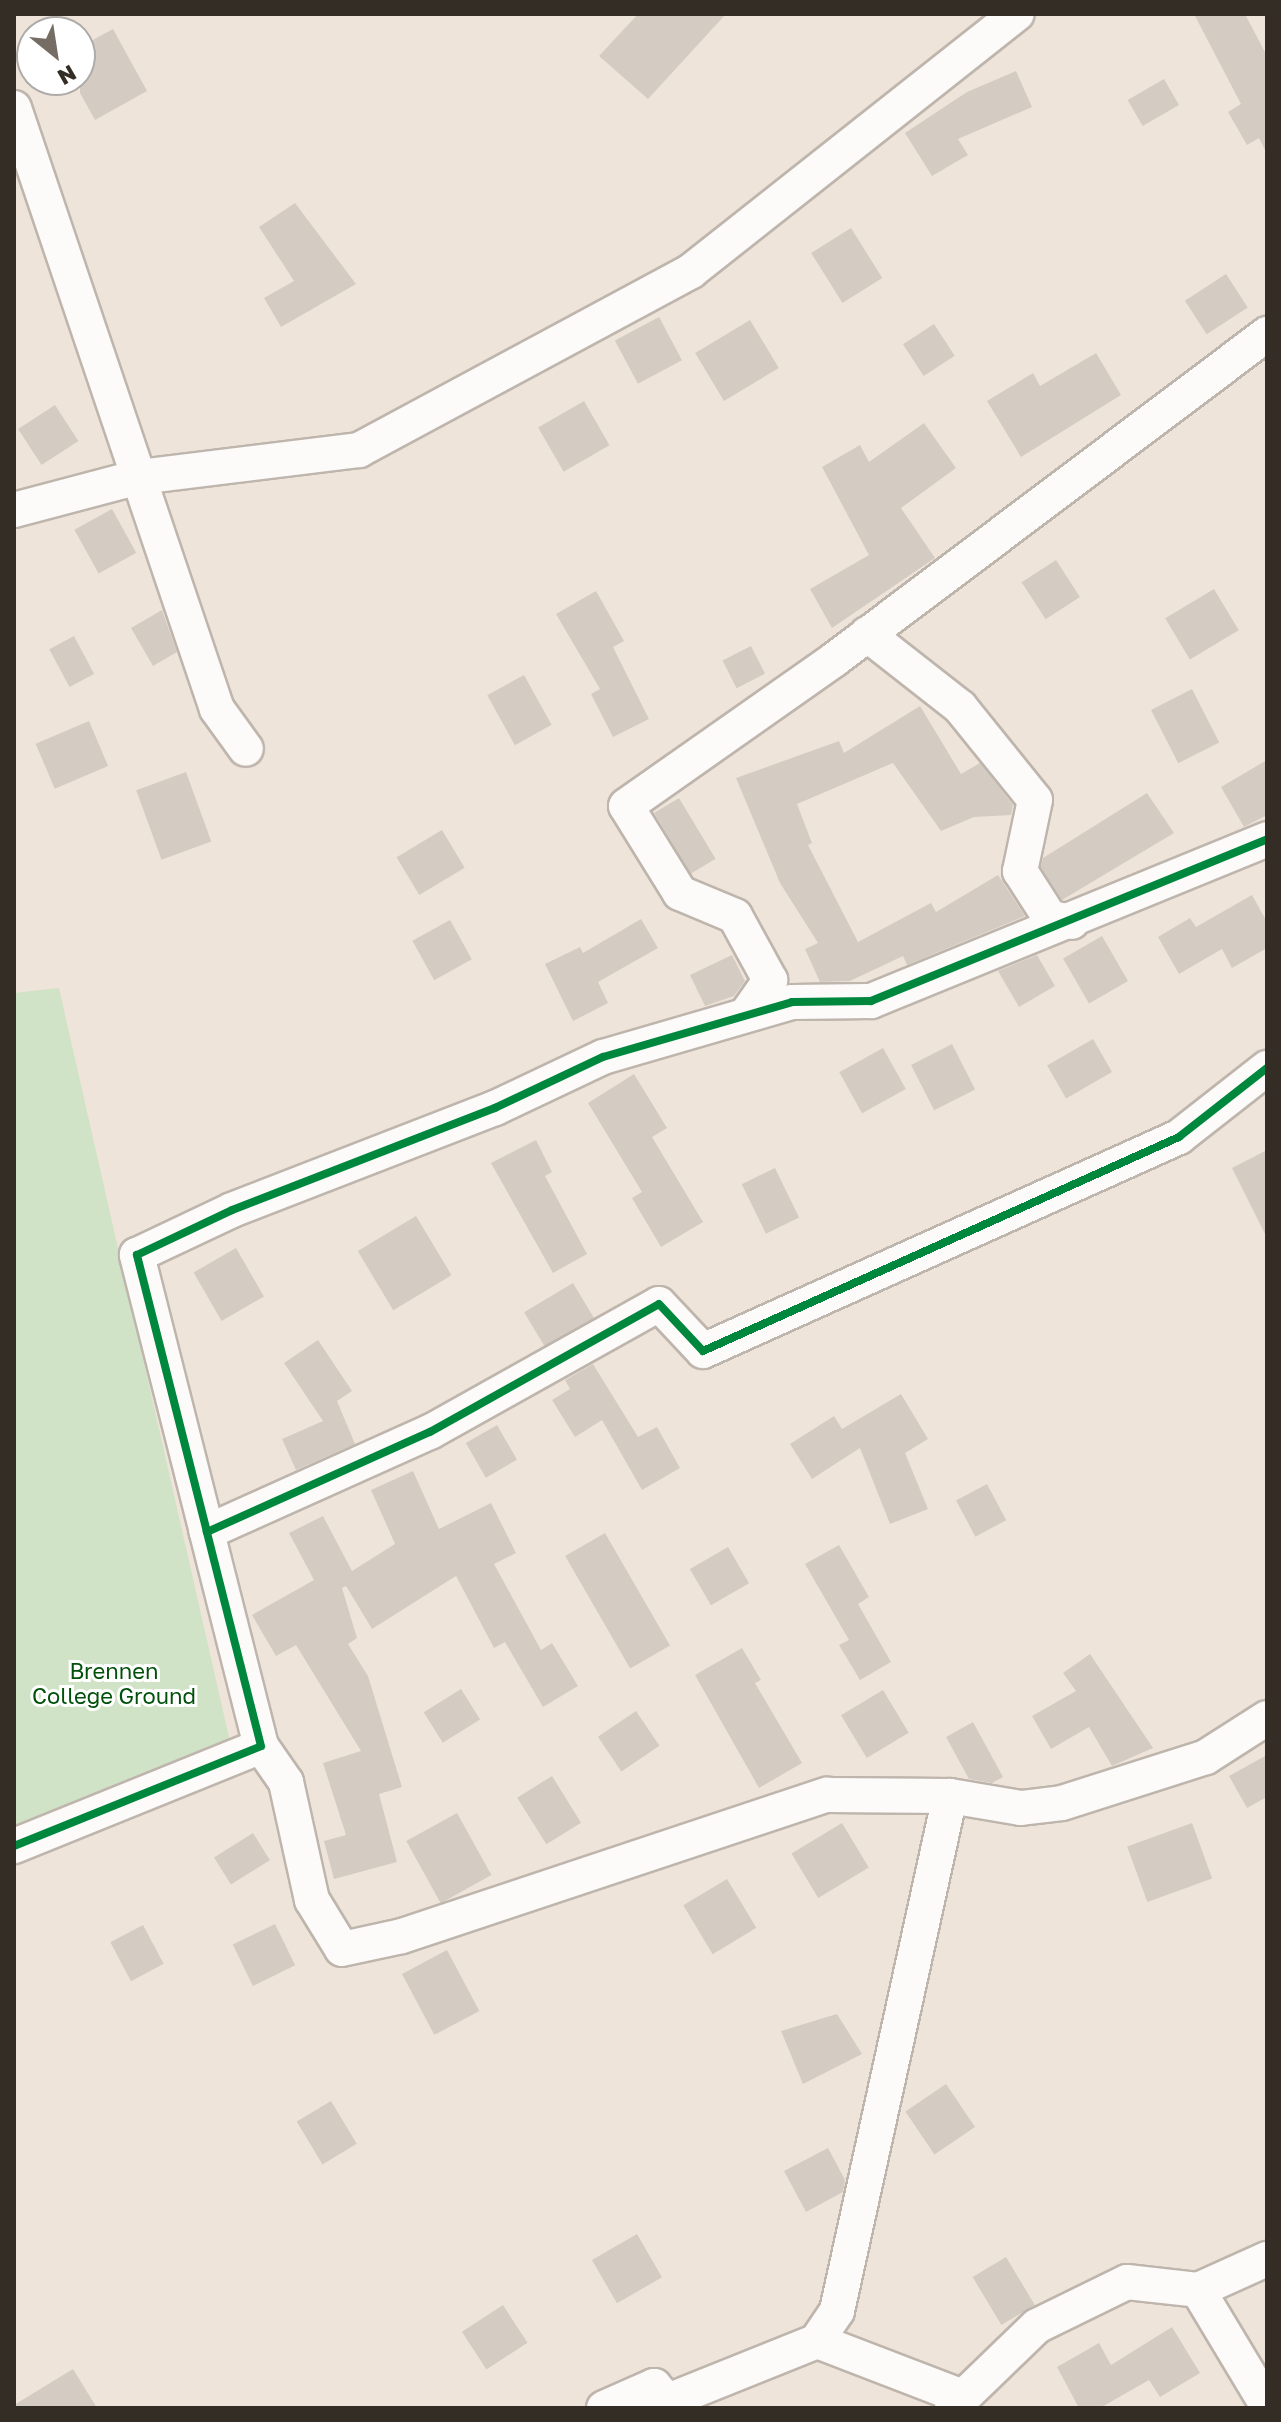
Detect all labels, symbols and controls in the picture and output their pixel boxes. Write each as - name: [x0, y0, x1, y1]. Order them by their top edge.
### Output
- north arrow: [16, 16, 96, 96]
- text: N: [53, 60, 81, 91]
- park label: Brennen College Ground: [32, 1657, 196, 1708]

